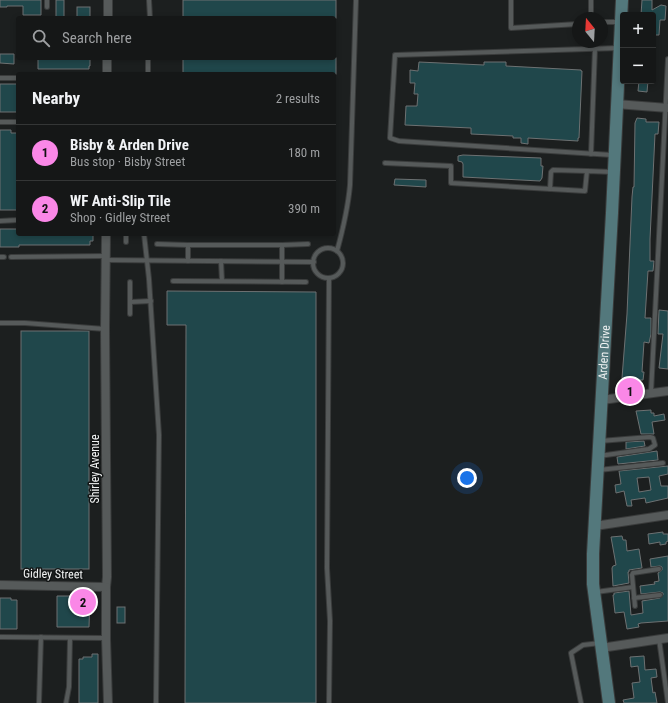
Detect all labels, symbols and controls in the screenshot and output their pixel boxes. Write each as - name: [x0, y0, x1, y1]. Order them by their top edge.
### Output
- north arrow: [572, 12, 608, 48]
- map controls: [620, 12, 656, 84]
- button: +: [620, 12, 656, 48]
- search box: [16, 16, 336, 60]
- icon: search: [30, 27, 52, 49]
- text: Search here: [62, 29, 132, 47]
- button: −: [620, 48, 656, 84]
- text: Nearby: [32, 88, 80, 108]
- text: 2 results: [276, 91, 320, 106]
- text: Bisby & Arden Drive: [70, 136, 189, 154]
- text: 1: [42, 145, 48, 160]
- text: 180 m: [288, 145, 320, 160]
- text: Bus stop · Bisby Street: [70, 154, 185, 169]
- text: WF Anti-Slip Tile: [70, 192, 171, 210]
- text: 2: [42, 201, 48, 216]
- text: 390 m: [288, 201, 320, 216]
- text: Shop · Gidley Street: [70, 210, 170, 225]
- street label: Arden Drive: [596, 324, 613, 380]
- pin: 1: [617, 376, 643, 406]
- street label: Shirley Avenue: [88, 434, 102, 504]
- your location: [457, 468, 477, 488]
- street label: Gidley Street: [23, 566, 84, 582]
- pin: 2: [70, 587, 96, 617]

